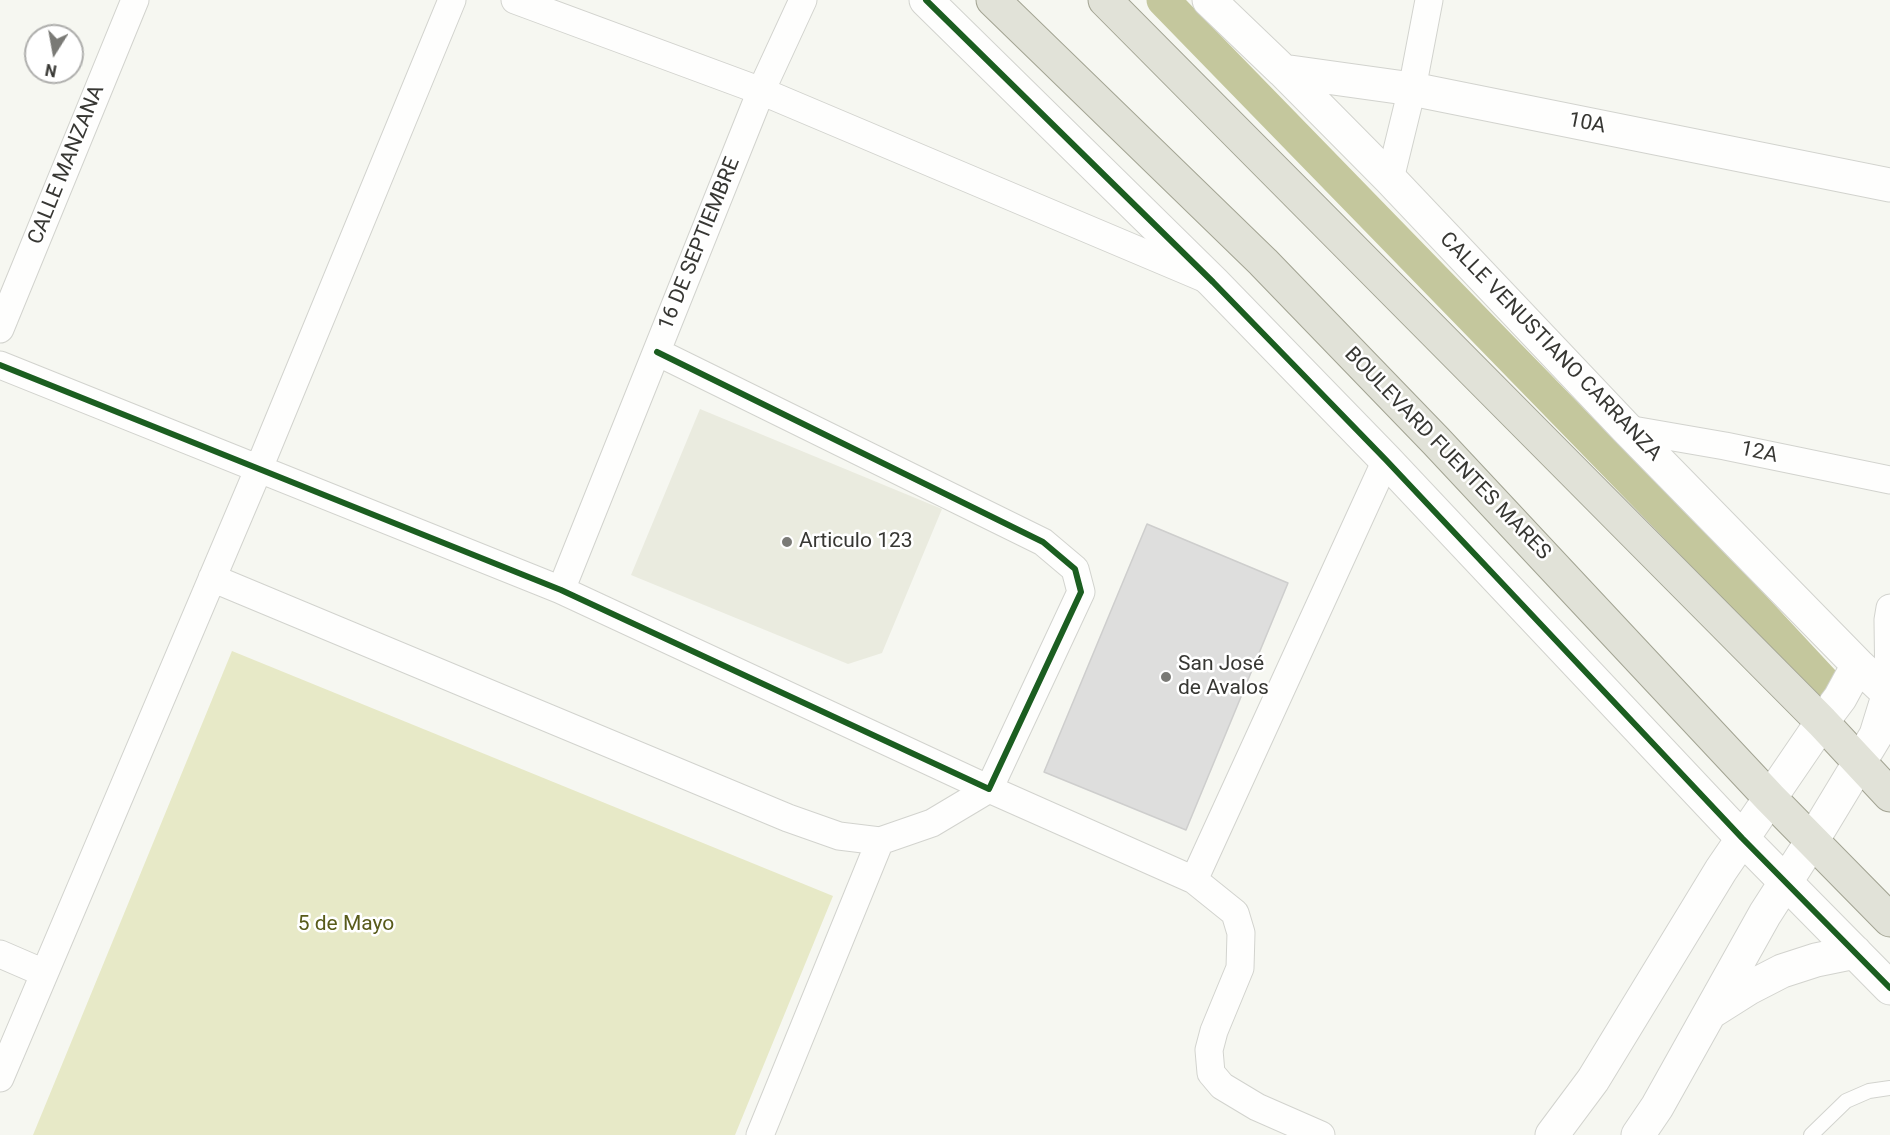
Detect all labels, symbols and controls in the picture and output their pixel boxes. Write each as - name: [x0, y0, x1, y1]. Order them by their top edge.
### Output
- north arrow: [24, 24, 84, 84]
- text: N: [44, 60, 58, 81]
- street label: CALLE MANZANA: [24, 82, 110, 248]
- street label: 10A: [1566, 108, 1608, 140]
- street label: 16 DE SEPTIEMBRE: [654, 154, 746, 334]
- street label: CALLE VENUSTIANO CARRANZA: [1434, 227, 1666, 467]
- street label: BOULEVARD FUENTES MARES: [1339, 342, 1555, 566]
- street label: 12A: [1738, 437, 1780, 469]
- place label: Articulo 123: [799, 529, 913, 555]
- marker: Articulo 123: [780, 535, 794, 549]
- place label: San José de Avalos: [1178, 652, 1269, 702]
- marker: San José de Avalos: [1159, 670, 1173, 684]
- park label: 5 de Mayo: [298, 912, 394, 938]

